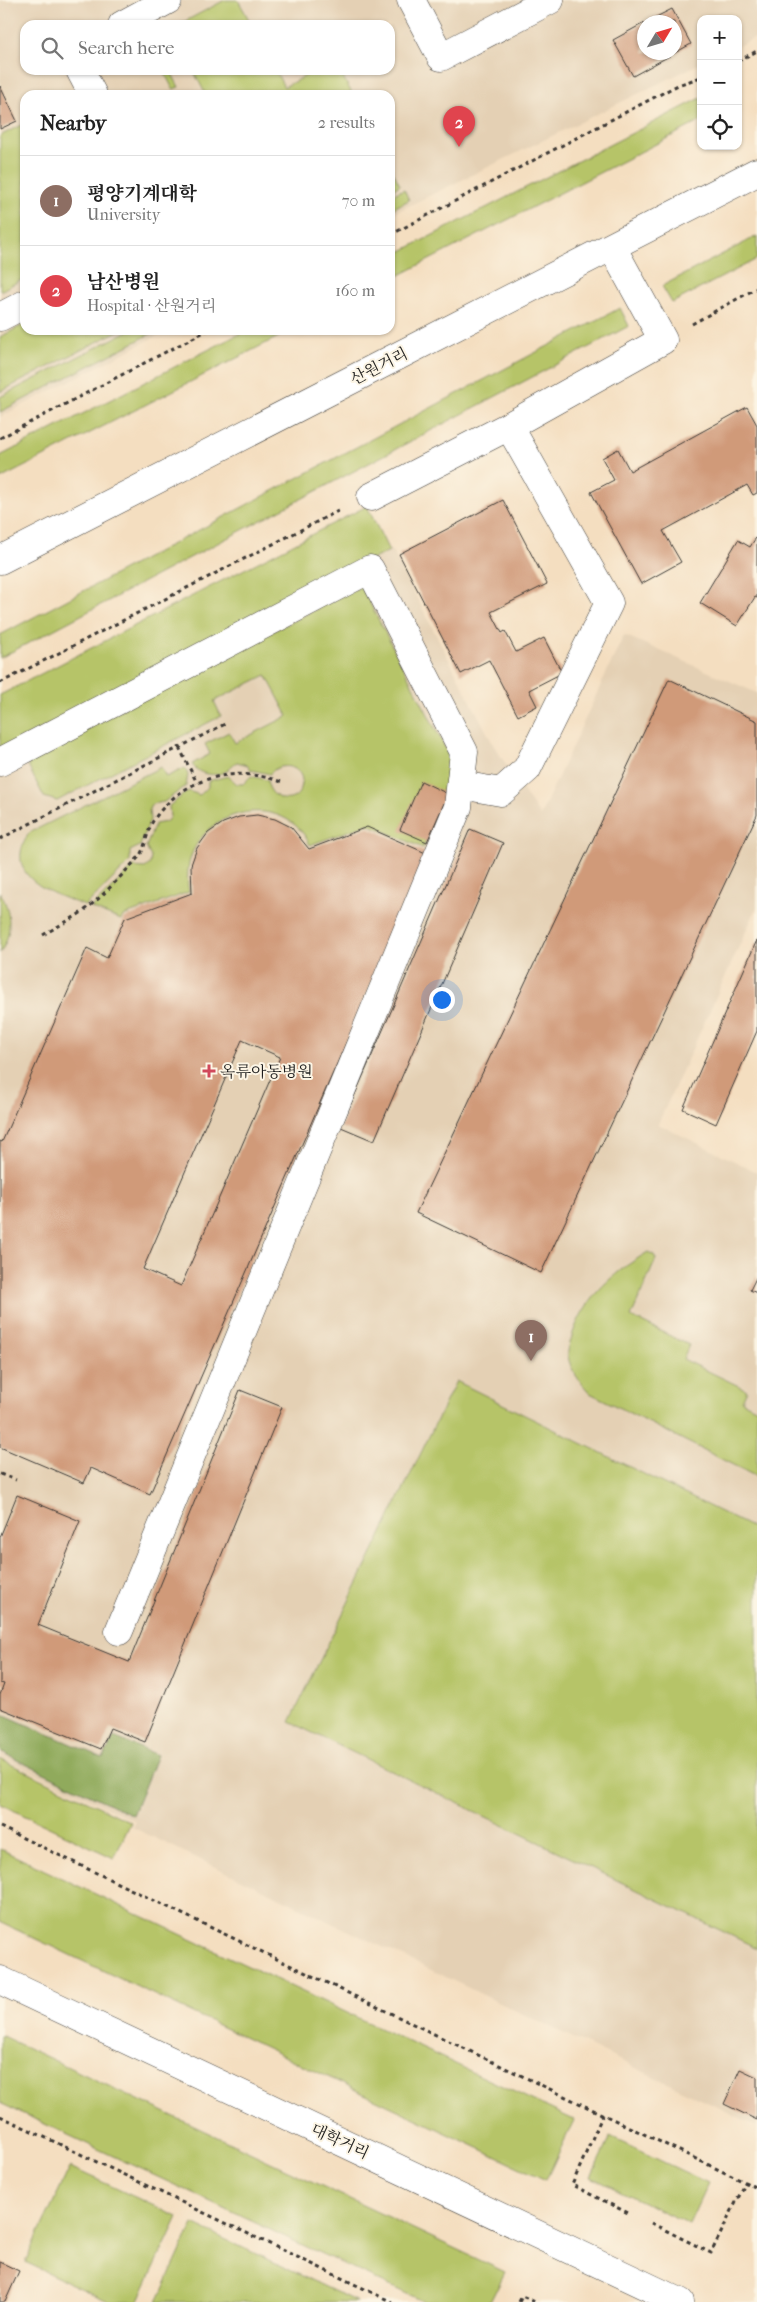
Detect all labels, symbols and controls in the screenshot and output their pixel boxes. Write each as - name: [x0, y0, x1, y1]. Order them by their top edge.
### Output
- north arrow: [637, 15, 682, 60]
- map controls: [697, 15, 742, 150]
- button: +: [697, 15, 742, 60]
- search box: [20, 20, 395, 75]
- icon: search: [38, 34, 66, 62]
- text: Search here: [78, 37, 174, 59]
- button: −: [697, 60, 742, 105]
- button: locate: [697, 105, 742, 150]
- pin: 2: [443, 106, 475, 147]
- text: Nearby: [40, 111, 106, 135]
- text: 2 results: [318, 113, 375, 132]
- text: 평양기계대학: [87, 183, 197, 205]
- text: 1: [53, 191, 59, 210]
- text: 70 m: [342, 191, 375, 210]
- text: University: [87, 205, 160, 224]
- text: 남산병원: [87, 271, 160, 293]
- text: 2: [52, 281, 60, 300]
- text: 160 m: [335, 281, 375, 300]
- text: Hospital · 산원거리: [87, 296, 216, 315]
- street label: 산원거리: [347, 344, 411, 388]
- your location: [429, 987, 455, 1013]
- place label: 옥류아동병원: [220, 1062, 313, 1081]
- marker: 옥류아동병원: [202, 1064, 216, 1078]
- pin: 1: [515, 1320, 547, 1361]
- street label: 대학거리: [308, 2119, 372, 2163]

